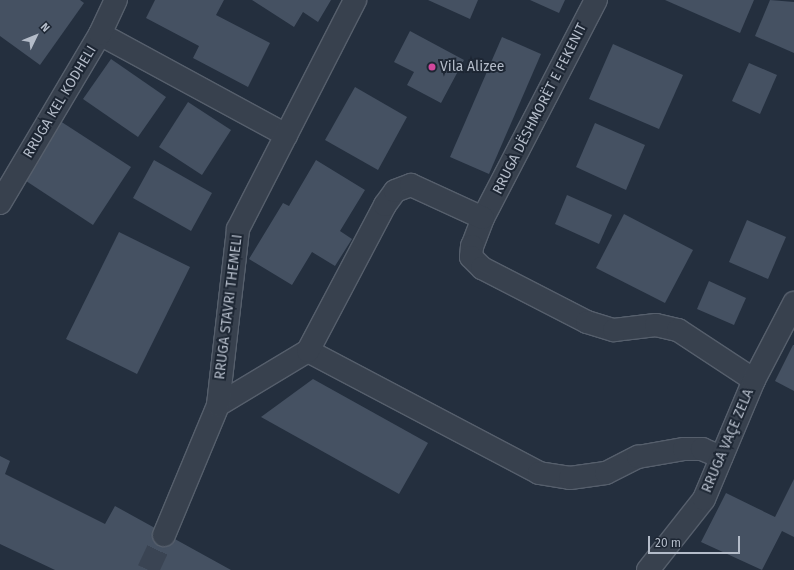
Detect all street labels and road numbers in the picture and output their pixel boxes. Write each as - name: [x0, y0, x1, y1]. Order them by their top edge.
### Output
- street label: RRUGA DËSHMORËT E FEKENIT: [489, 21, 591, 197]
- street label: RRUGA KEL KODHELI: [20, 43, 100, 161]
- street label: RRUGA STAVRI THEMELI: [212, 233, 246, 381]
- street label: RRUGA VAÇE ZELA: [699, 387, 757, 495]

